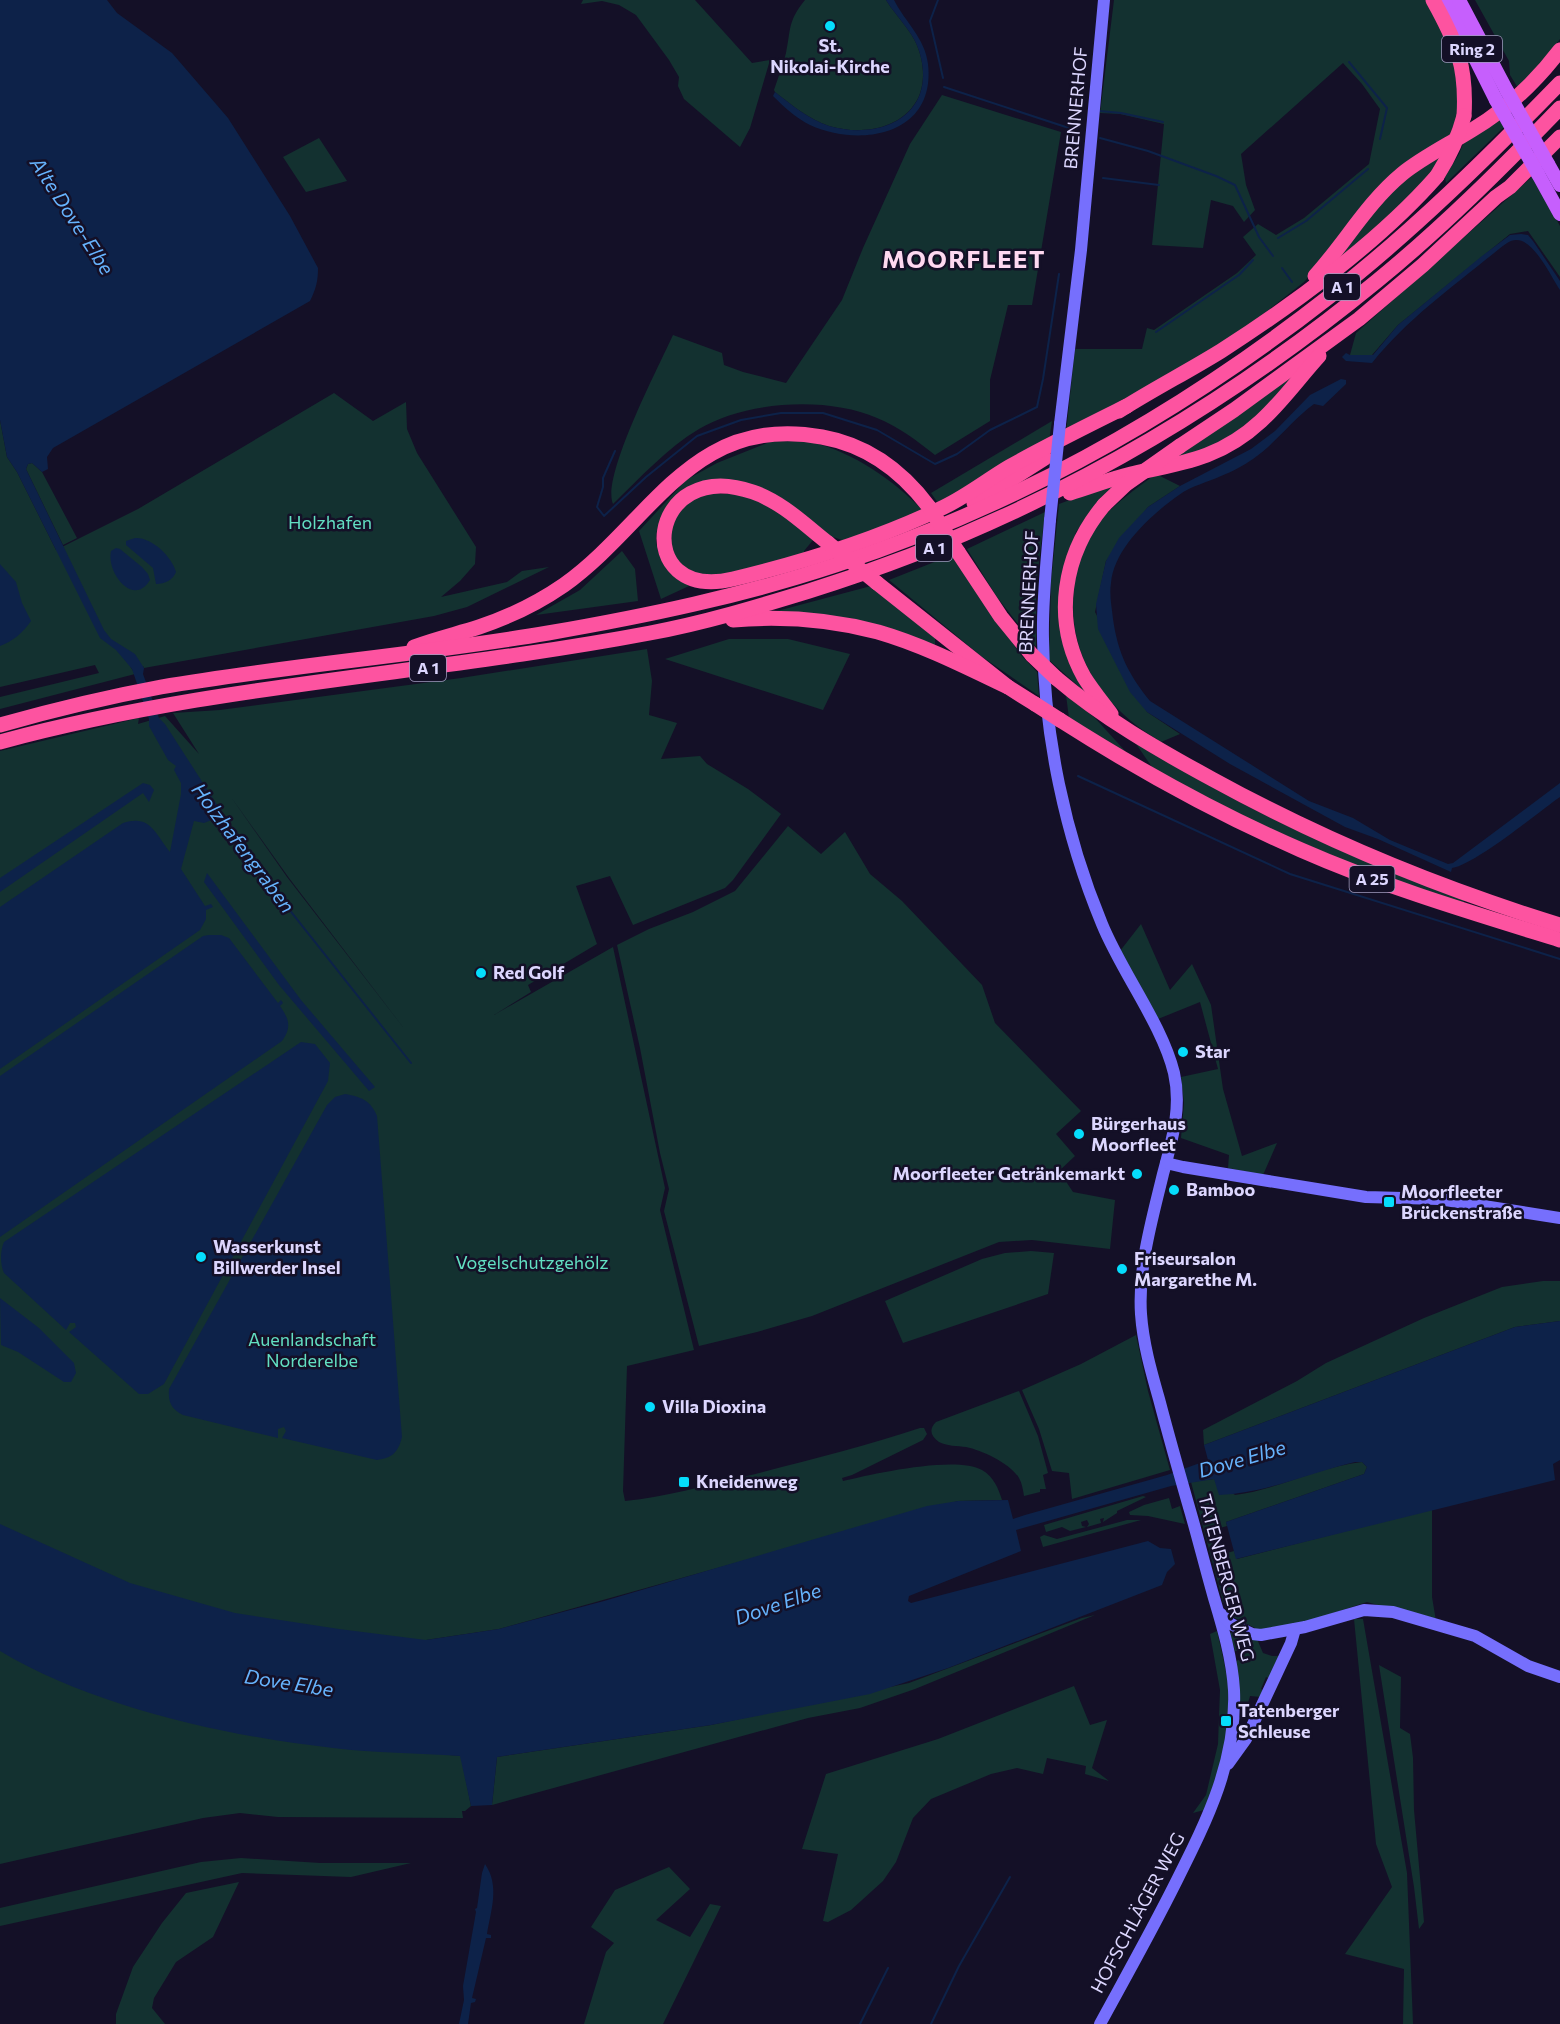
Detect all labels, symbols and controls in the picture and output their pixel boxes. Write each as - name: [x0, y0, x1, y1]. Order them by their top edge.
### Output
- marker: St. Nikolai-Kirche: [823, 19, 837, 33]
- place label: St. Nikolai-Kirche: [770, 34, 890, 77]
- road number: Ring 2: [1442, 36, 1502, 62]
- street label: BRENNERHOF: [1059, 46, 1091, 170]
- water label: Alte Dove-Elbe: [25, 151, 120, 279]
- district label: MOORFLEET: [882, 244, 1046, 273]
- road number: A 1: [1324, 274, 1360, 300]
- park label: Holzhafen: [288, 511, 372, 533]
- street label: BRENNERHOF: [1014, 530, 1042, 654]
- road number: A 1: [916, 535, 952, 561]
- road number: A 1: [410, 655, 446, 681]
- water label: Holzhafengraben: [187, 778, 300, 917]
- road number: A 25: [1350, 866, 1394, 892]
- place label: Red Golf: [493, 961, 565, 983]
- marker: Red Golf: [474, 966, 488, 980]
- place label: Star: [1195, 1040, 1231, 1062]
- marker: Star: [1176, 1045, 1190, 1059]
- place label: Bürgerhaus Moorfleet: [1091, 1112, 1186, 1155]
- marker: Bürgerhaus Moorfleet: [1072, 1127, 1086, 1141]
- place label: Moorfleeter Getränkemarkt: [893, 1162, 1125, 1184]
- marker: Moorfleeter Getränkemarkt: [1130, 1167, 1144, 1181]
- place label: Bamboo: [1186, 1178, 1256, 1200]
- place label: Moorfleeter Brückenstraße: [1401, 1180, 1522, 1223]
- marker: Bamboo: [1167, 1183, 1181, 1197]
- marker: Moorfleeter Brückenstraße: [1382, 1195, 1396, 1209]
- place label: Wasserkunst Billwerder Insel: [213, 1235, 341, 1278]
- place label: Friseursalon Margarethe M.: [1134, 1247, 1257, 1290]
- marker: Wasserkunst Billwerder Insel: [194, 1250, 208, 1264]
- park label: Vogelschutzgehölz: [456, 1251, 609, 1273]
- marker: Friseursalon Margarethe M.: [1115, 1262, 1129, 1276]
- park label: Auenlandschaft Norderelbe: [248, 1328, 376, 1371]
- place label: Villa Dioxina: [662, 1395, 766, 1417]
- marker: Villa Dioxina: [643, 1400, 657, 1414]
- water label: Dove Elbe: [1195, 1434, 1289, 1482]
- place label: Kneidenweg: [696, 1470, 798, 1492]
- marker: Kneidenweg: [677, 1475, 691, 1489]
- street label: TATENBERGER WEG: [1194, 1492, 1260, 1664]
- water label: Dove Elbe: [731, 1577, 824, 1629]
- water label: Dove Elbe: [243, 1663, 336, 1701]
- place label: Tatenberger Schleuse: [1238, 1699, 1340, 1742]
- marker: Tatenberger Schleuse: [1219, 1714, 1233, 1728]
- street label: HOFSCHLÄGER WEG: [1085, 1828, 1189, 1997]

